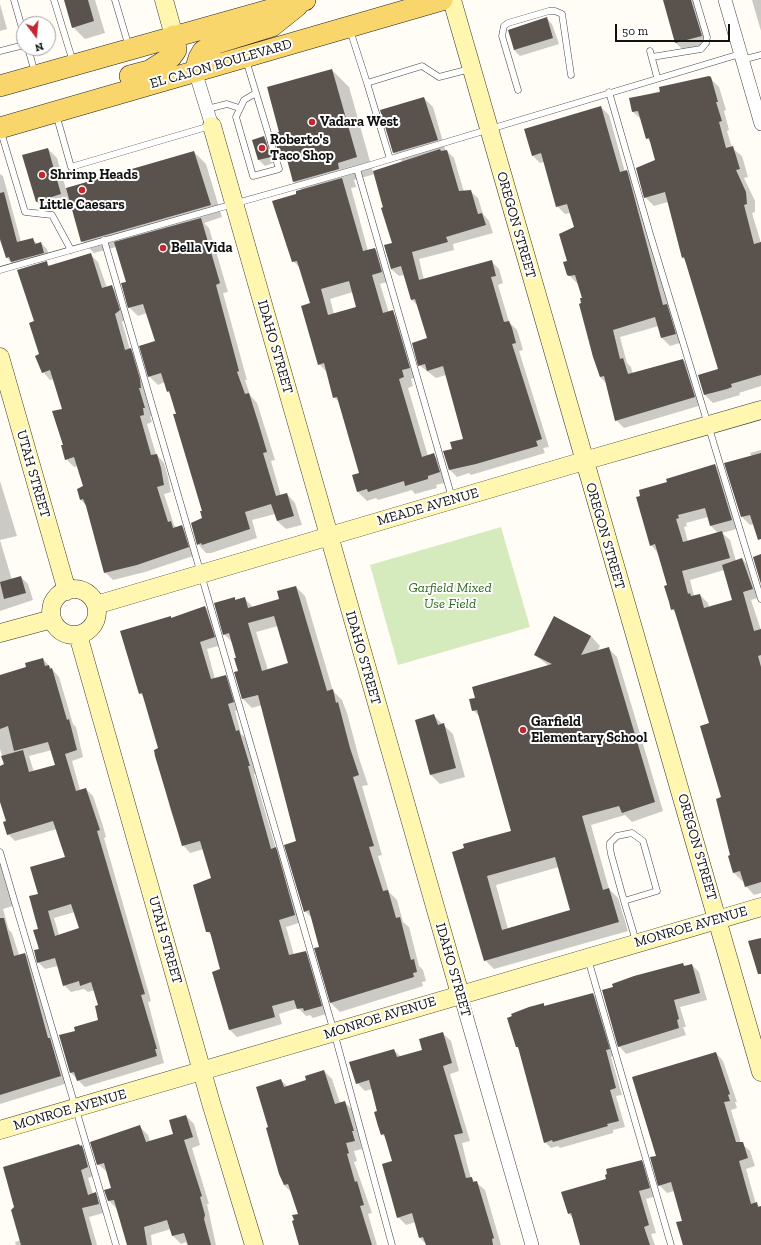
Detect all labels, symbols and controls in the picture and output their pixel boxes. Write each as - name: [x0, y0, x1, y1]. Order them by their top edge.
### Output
- north arrow: [16, 16, 56, 56]
- scale bar: [617, 16, 732, 42]
- text: 50 m: [622, 24, 648, 38]
- street label: EL CAJON BOULEVARD: [148, 36, 294, 92]
- text: N: [33, 40, 45, 54]
- place label: Vadara West: [320, 114, 398, 130]
- marker: Vadara West: [307, 117, 317, 127]
- place label: Roberto's Taco Shop: [270, 132, 334, 164]
- marker: Roberto's Taco Shop: [257, 143, 267, 153]
- place label: Shrimp Heads: [50, 167, 138, 183]
- marker: Shrimp Heads: [37, 170, 47, 180]
- street label: OREGON STREET: [493, 170, 539, 280]
- marker: Little Caesars: [77, 185, 87, 195]
- place label: Little Caesars: [39, 197, 125, 213]
- place label: Bella Vida: [171, 240, 233, 256]
- marker: Bella Vida: [158, 243, 168, 253]
- street label: IDAHO STREET: [254, 298, 296, 396]
- street label: UTAH STREET: [12, 428, 54, 520]
- street label: OREGON STREET: [582, 481, 628, 591]
- street label: MEADE AVENUE: [375, 484, 481, 530]
- park label: Garfield Mixed Use Field: [408, 580, 492, 612]
- street label: IDAHO STREET: [342, 609, 384, 707]
- place label: Garfield Elementary School: [531, 714, 647, 746]
- marker: Garfield Elementary School: [518, 725, 528, 735]
- street label: OREGON STREET: [674, 792, 720, 902]
- street label: UTAH STREET: [144, 894, 186, 986]
- street label: MONROE AVENUE: [633, 903, 749, 951]
- street label: IDAHO STREET: [432, 921, 474, 1019]
- street label: MONROE AVENUE: [322, 993, 438, 1043]
- street label: MONROE AVENUE: [12, 1086, 128, 1134]

